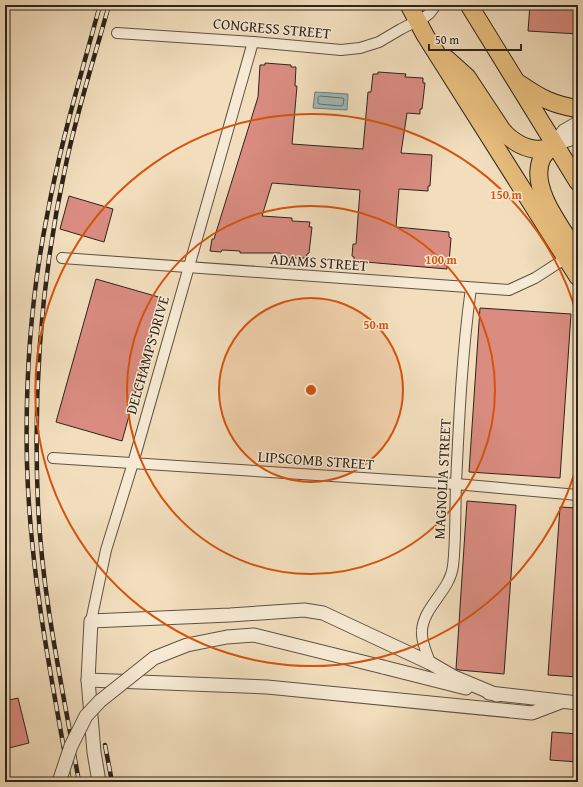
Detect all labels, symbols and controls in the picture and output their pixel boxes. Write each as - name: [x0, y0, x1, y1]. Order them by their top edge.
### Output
- street label: CONGRESS STREET: [212, 12, 332, 44]
- scale bar: [429, 26, 521, 52]
- text: 50 m: [435, 31, 459, 48]
- text: 150 m: [490, 186, 523, 203]
- street label: ADAMS STREET: [270, 248, 369, 276]
- text: 100 m: [425, 251, 458, 268]
- street label: DELCHAMPS DRIVE: [120, 293, 174, 417]
- text: 50 m: [363, 316, 389, 333]
- centre of rings: [304, 383, 318, 397]
- street label: MAGNOLIA STREET: [428, 417, 456, 540]
- street label: LIPSCOMB STREET: [257, 445, 375, 475]

